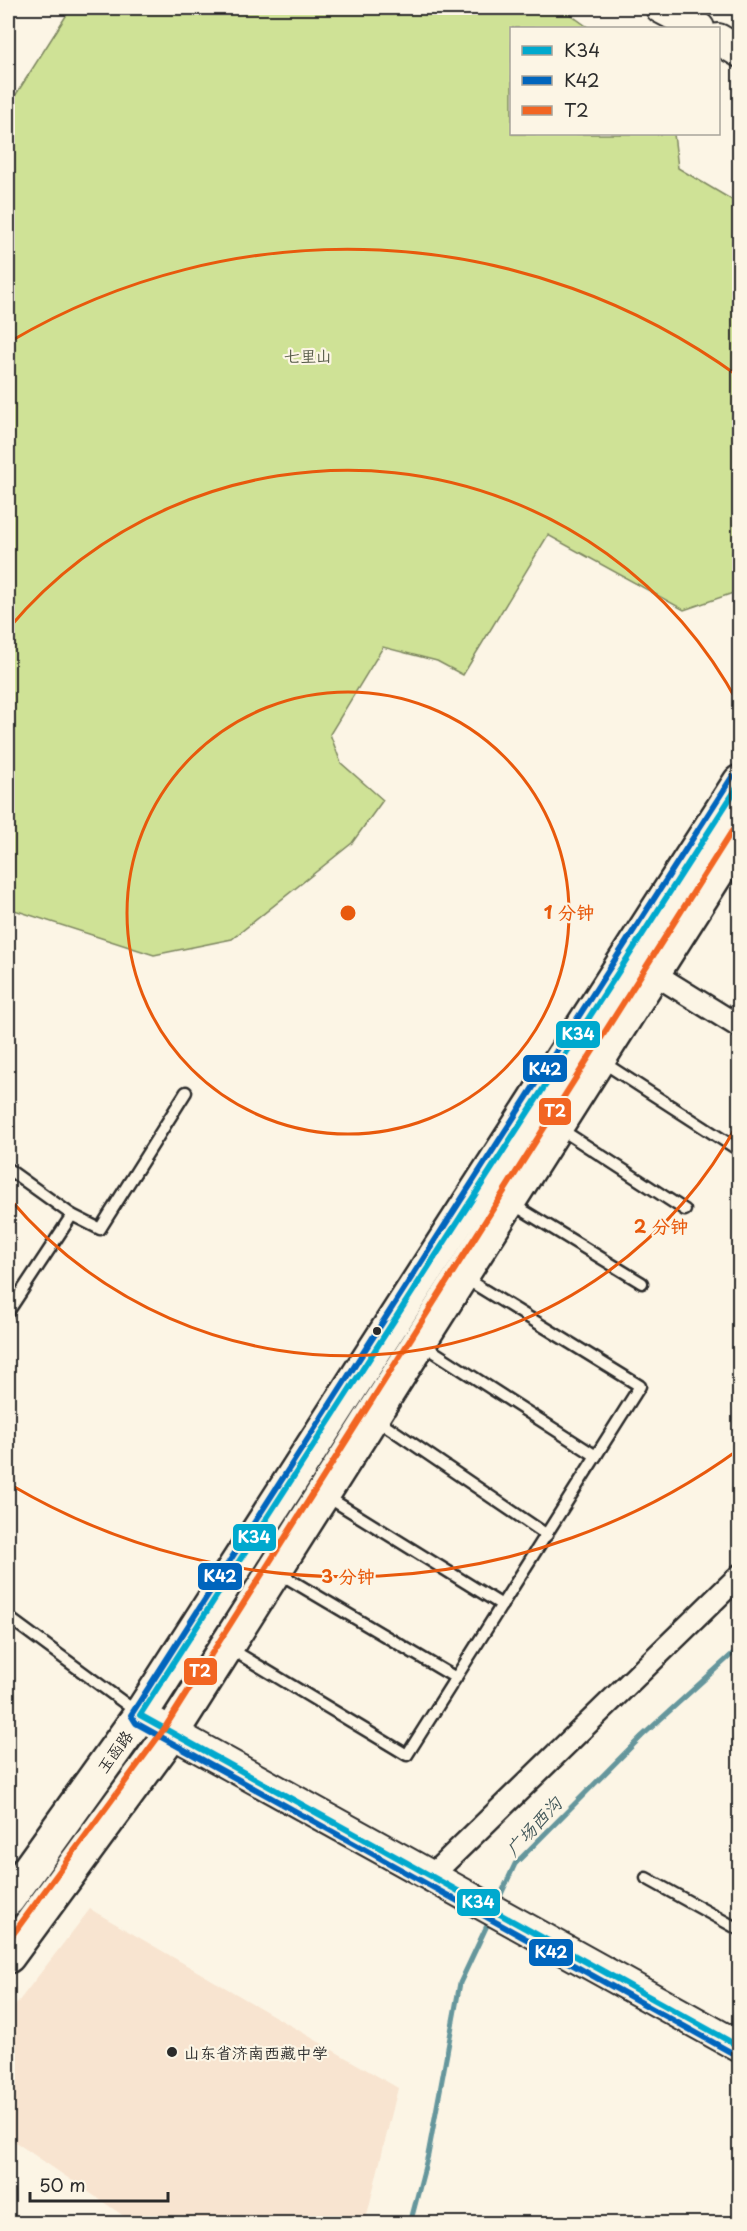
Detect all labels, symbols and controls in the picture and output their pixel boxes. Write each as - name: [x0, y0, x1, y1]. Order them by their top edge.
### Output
- legend: [510, 27, 720, 135]
- text: K34: [564, 36, 600, 63]
- text: K42: [564, 66, 600, 93]
- text: T2: [564, 96, 589, 123]
- park label: 七里山: [284, 343, 332, 367]
- text: 1 分钟: [544, 898, 594, 925]
- centre of rings: [338, 903, 358, 923]
- line badge: K34: [555, 1020, 601, 1049]
- text: K34: [561, 1021, 595, 1045]
- line badge: K42: [522, 1054, 568, 1083]
- text: K42: [528, 1056, 562, 1080]
- line badge: T2: [538, 1097, 572, 1126]
- text: T2: [544, 1098, 566, 1122]
- text: 2 分钟: [634, 1212, 688, 1239]
- unlabelled marker: [371, 1325, 383, 1337]
- line badge: K34: [232, 1523, 277, 1552]
- text: K34: [237, 1524, 271, 1548]
- line badge: K42: [197, 1562, 243, 1591]
- text: 3 分钟: [321, 1562, 375, 1589]
- text: K42: [203, 1563, 237, 1587]
- line badge: T2: [183, 1657, 218, 1686]
- text: T2: [189, 1658, 211, 1682]
- street label: 玉函路: [90, 1725, 138, 1777]
- water label: 广场西沟: [499, 1789, 569, 1862]
- line badge: K34: [456, 1888, 501, 1917]
- text: K34: [461, 1889, 495, 1913]
- line badge: K42: [528, 1938, 574, 1967]
- text: K42: [534, 1939, 568, 1963]
- place label: 山东省济南西藏中学: [184, 2040, 328, 2064]
- marker: 山东省济南西藏中学: [165, 2045, 179, 2059]
- scale bar: [30, 2165, 168, 2203]
- text: 50 m: [39, 2171, 86, 2198]

